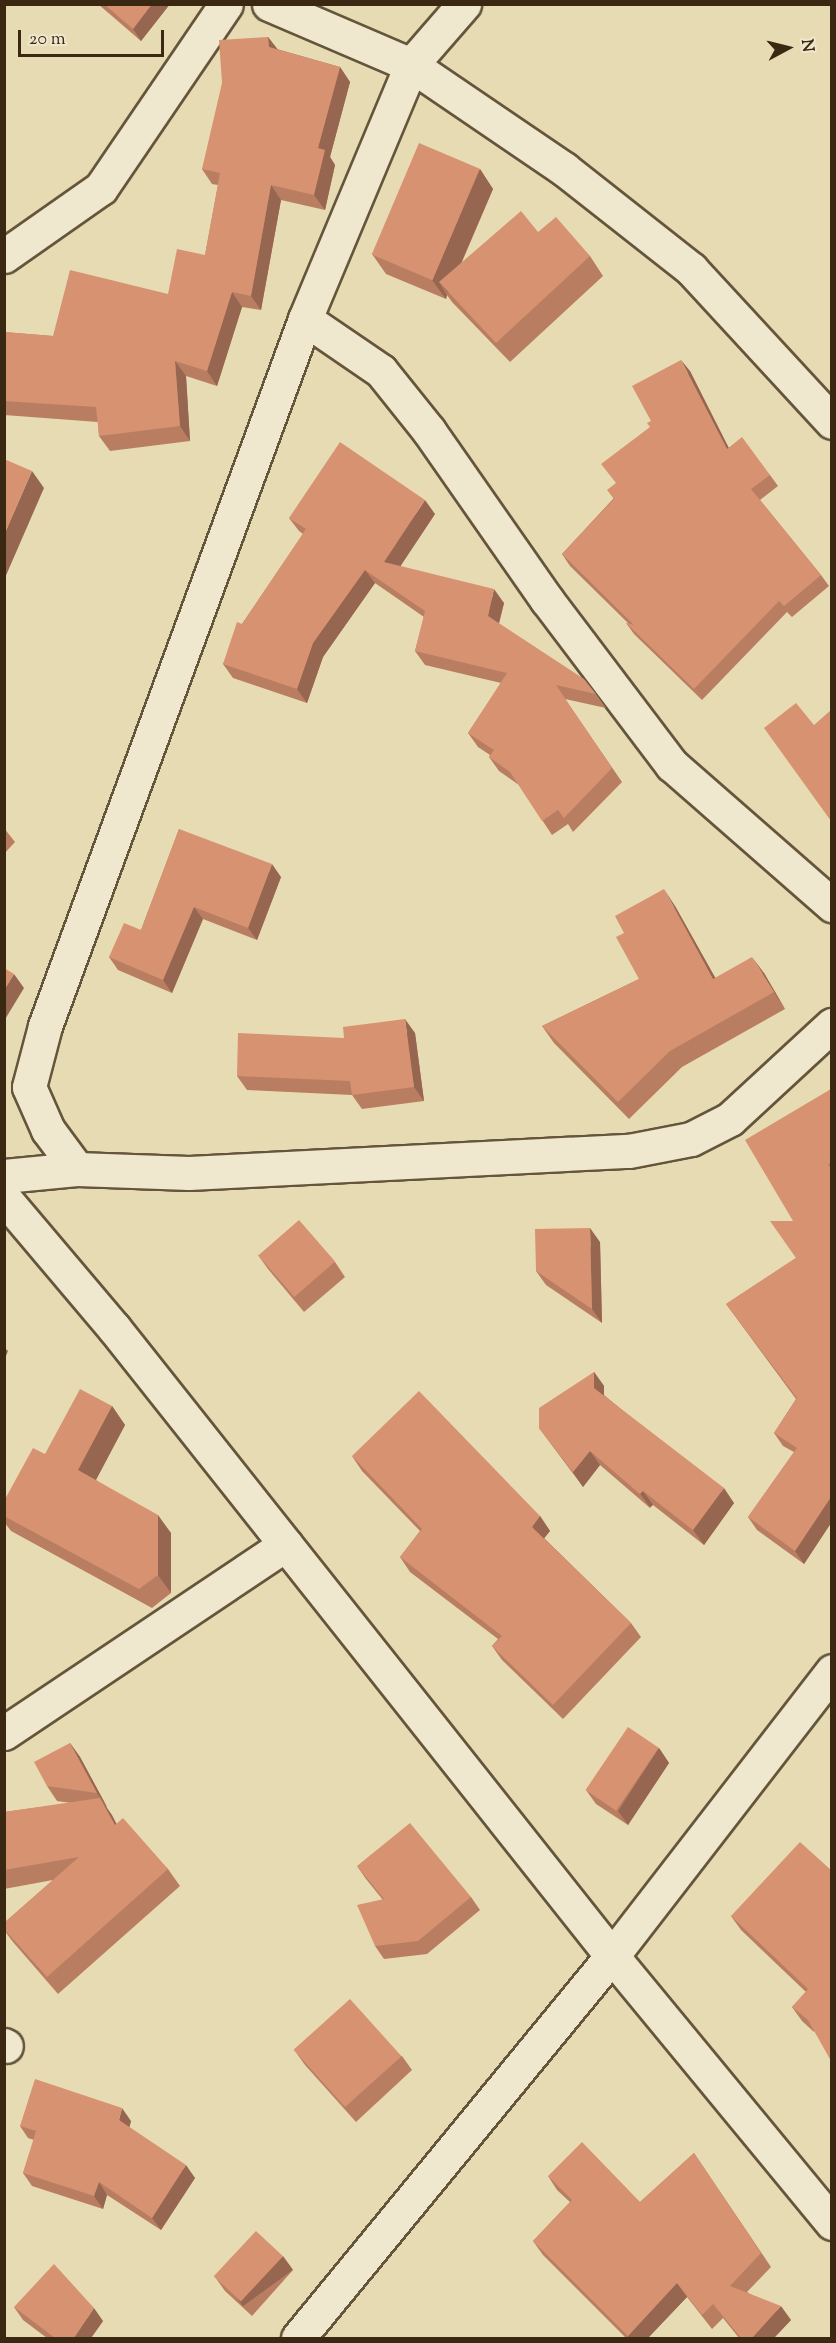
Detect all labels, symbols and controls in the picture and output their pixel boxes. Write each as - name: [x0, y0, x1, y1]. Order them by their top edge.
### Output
- scale bar: [21, 18, 166, 56]
- north arrow: [758, 18, 818, 78]
- text: 20 m: [29, 27, 66, 53]
- text: N: [794, 38, 819, 53]

